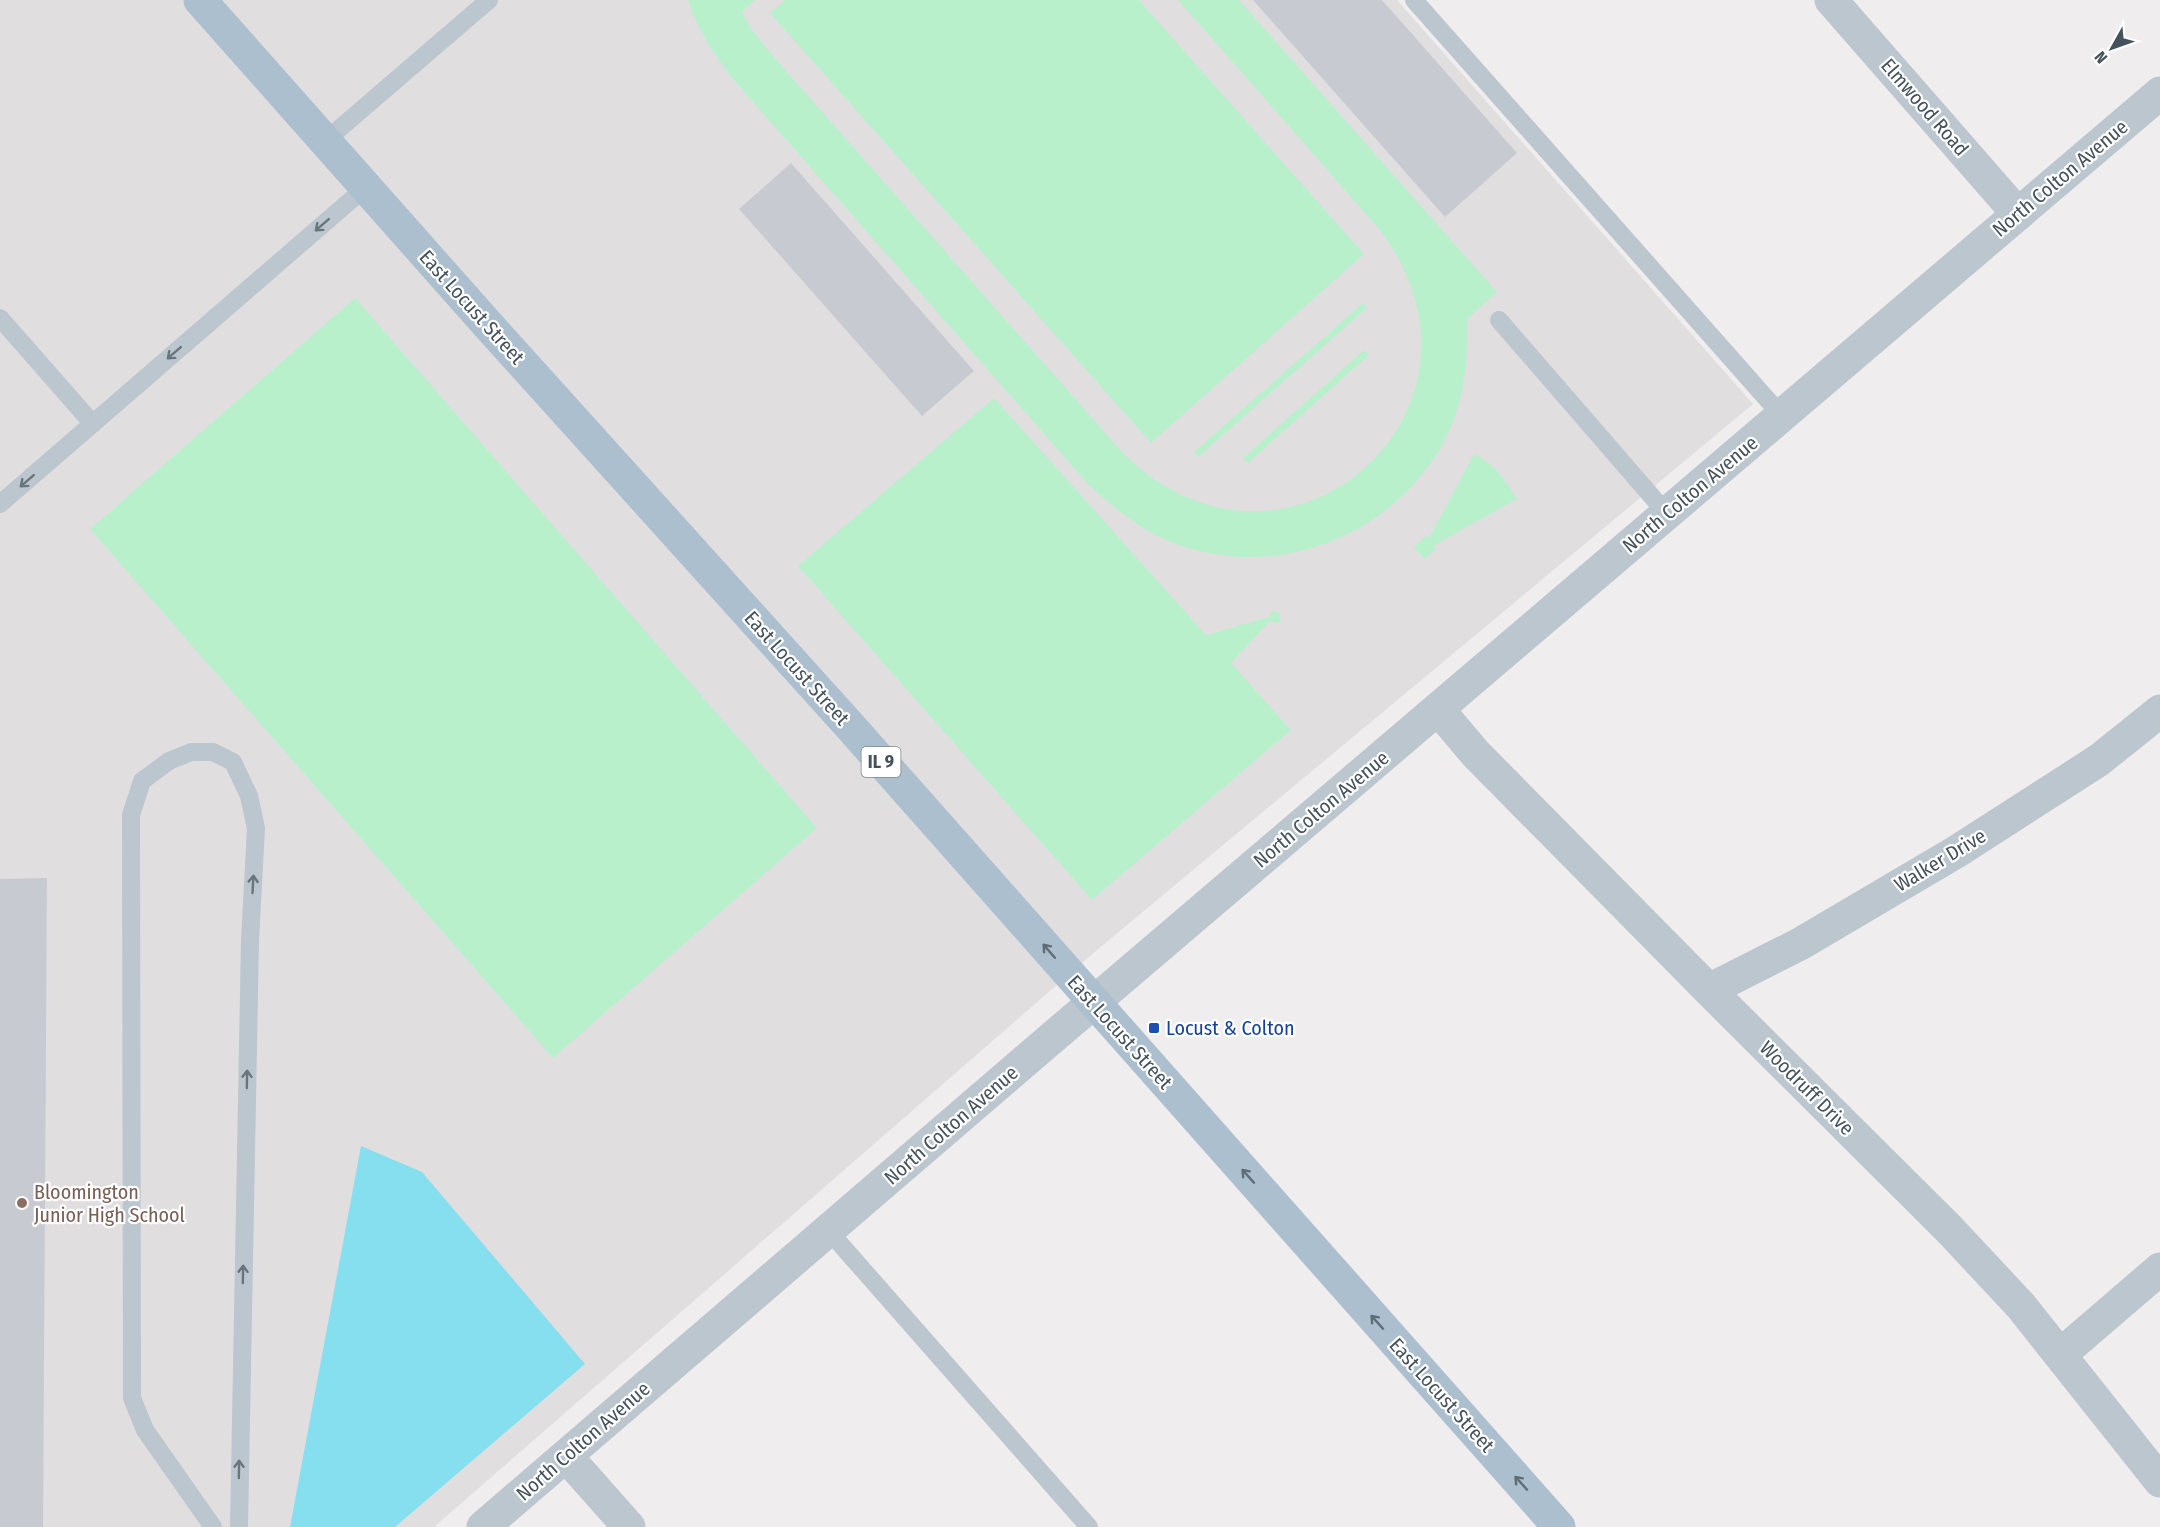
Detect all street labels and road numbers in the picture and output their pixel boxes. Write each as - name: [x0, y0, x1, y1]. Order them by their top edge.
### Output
- street label: Elmwood Road: [1876, 53, 1974, 161]
- street label: North Colton Avenue: [1988, 114, 2132, 242]
- street label: East Locust Street: [414, 245, 530, 369]
- street label: North Colton Avenue: [1618, 430, 1762, 558]
- street label: East Locust Street: [739, 606, 855, 730]
- street label: North Colton Avenue: [1249, 745, 1393, 873]
- road number: IL 9: [862, 747, 900, 777]
- street label: Walker Drive: [1890, 823, 1990, 897]
- street label: East Locust Street: [1062, 970, 1178, 1094]
- street label: Woodruff Drive: [1755, 1036, 1859, 1140]
- street label: North Colton Avenue: [879, 1060, 1023, 1190]
- street label: East Locust Street: [1384, 1333, 1500, 1457]
- street label: North Colton Avenue: [511, 1376, 655, 1506]

